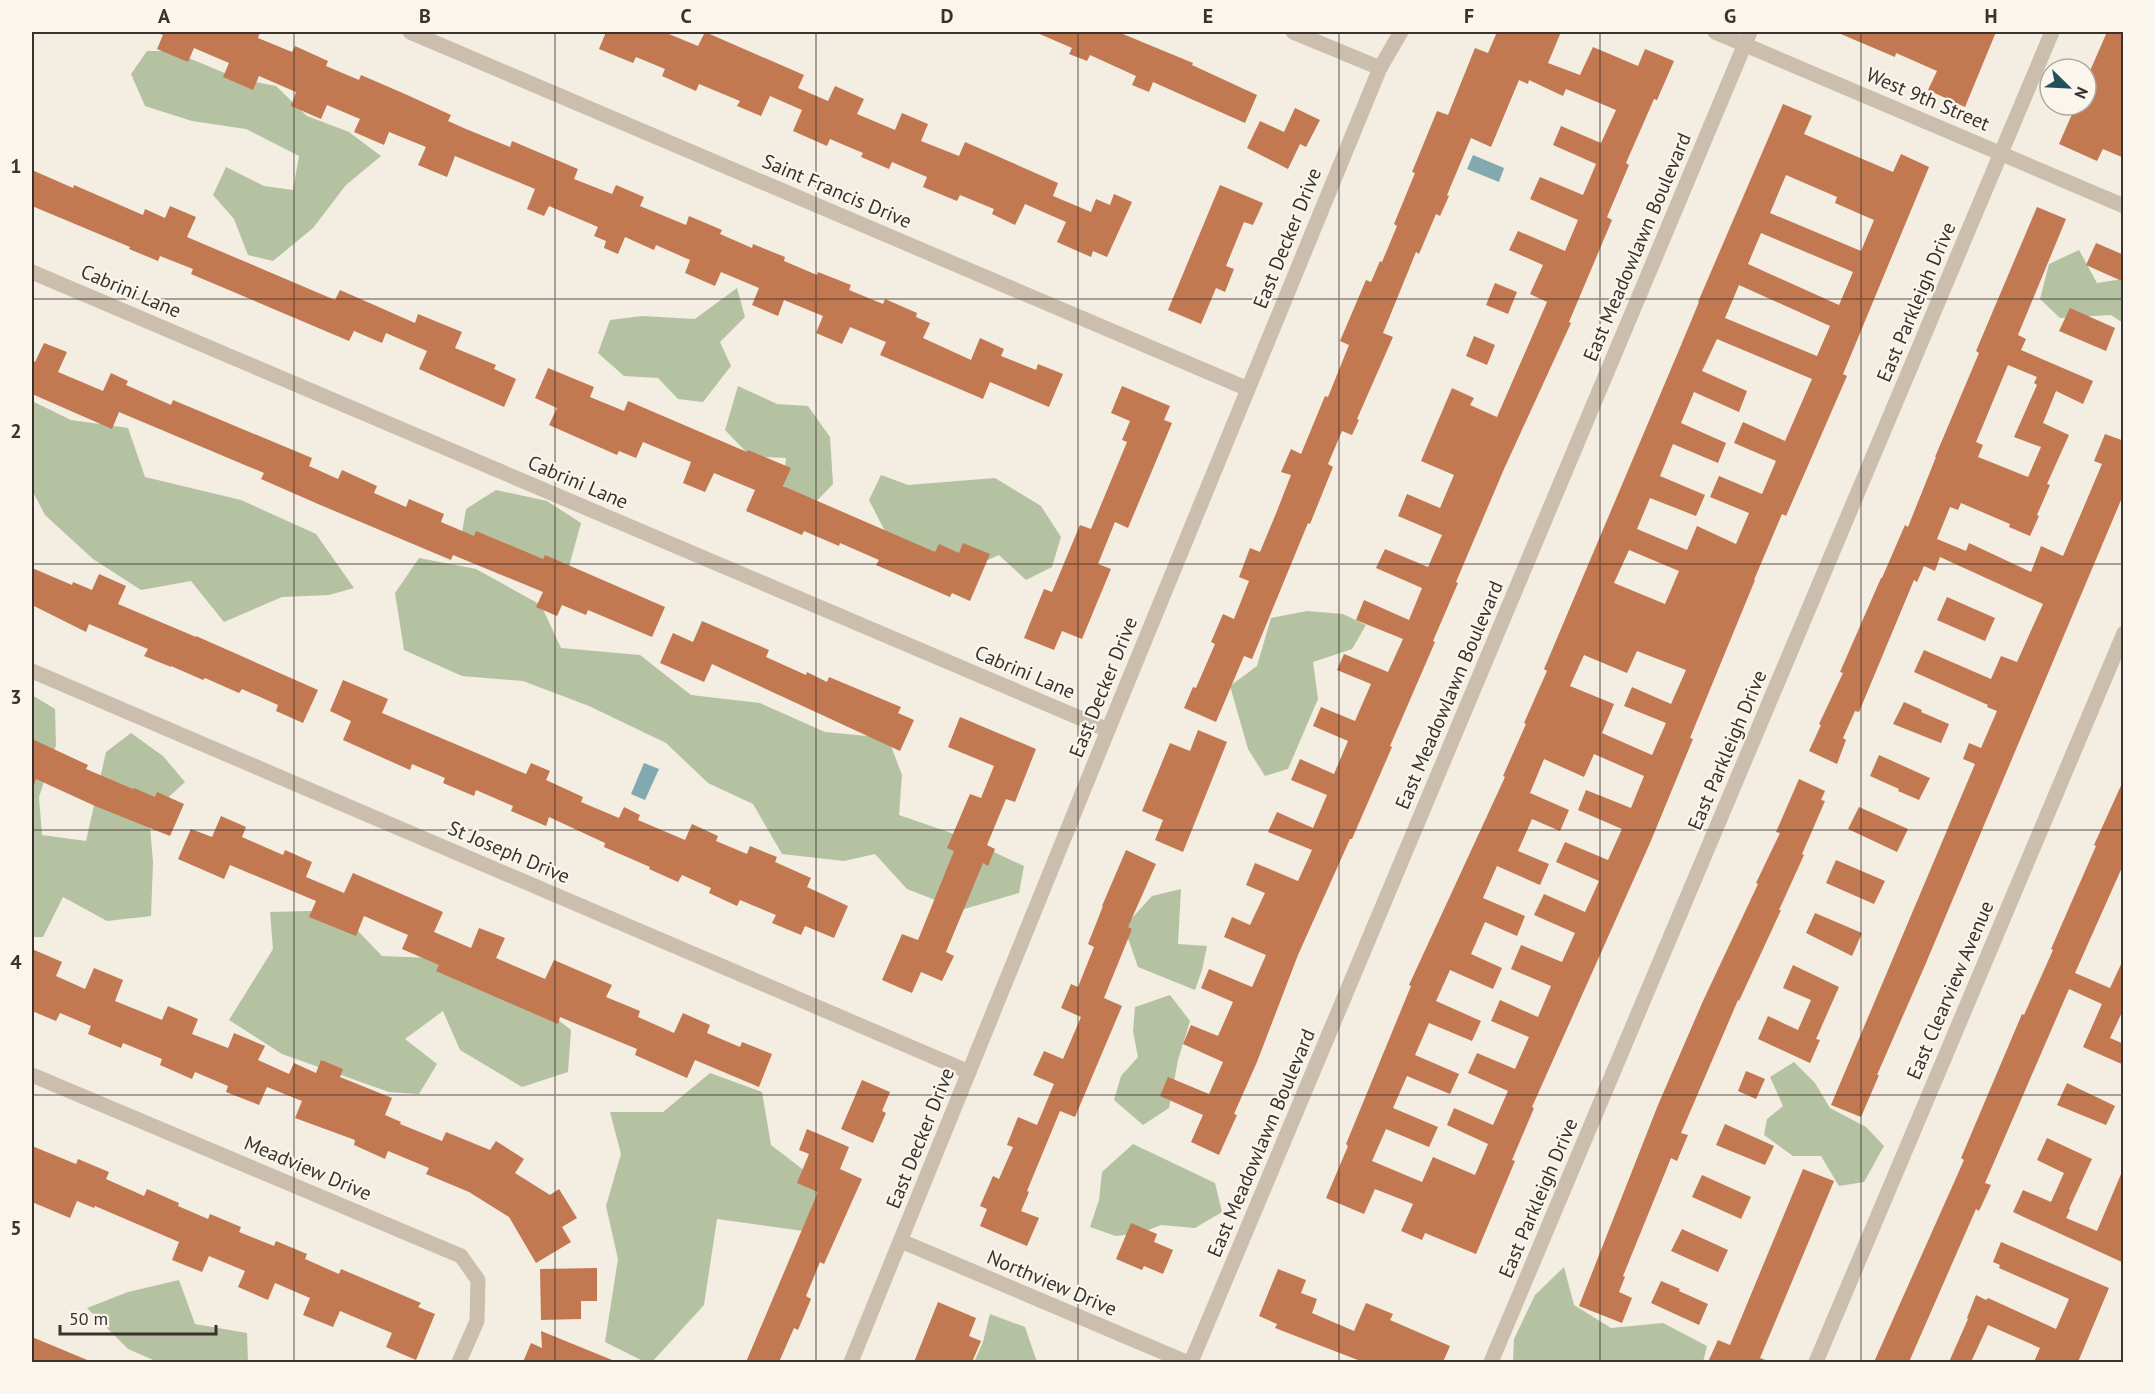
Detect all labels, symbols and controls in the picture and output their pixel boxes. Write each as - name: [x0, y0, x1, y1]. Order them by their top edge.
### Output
- text: A: [158, 3, 171, 29]
- text: B: [419, 3, 431, 29]
- text: C: [680, 3, 692, 29]
- text: D: [941, 3, 954, 29]
- text: E: [1203, 3, 1213, 29]
- text: F: [1464, 3, 1474, 29]
- text: G: [1724, 3, 1736, 29]
- text: H: [1984, 3, 1998, 29]
- north arrow: [2038, 57, 2098, 117]
- street label: West 9th Street: [1862, 61, 1994, 137]
- text: N: [2070, 84, 2093, 102]
- street label: East Meadowlawn Boulevard: [1577, 129, 1697, 365]
- street label: Saint Francis Drive: [758, 148, 916, 234]
- text: 1: [10, 153, 22, 179]
- street label: East Decker Drive: [1247, 164, 1327, 312]
- street label: East Parkleigh Drive: [1871, 218, 1961, 386]
- street label: Cabrini Lane: [77, 258, 185, 324]
- text: 2: [10, 418, 22, 444]
- street label: Cabrini Lane: [524, 449, 632, 515]
- street label: East Meadowlawn Boulevard: [1389, 577, 1509, 813]
- street label: East Decker Drive: [1063, 613, 1143, 761]
- street label: Cabrini Lane: [971, 639, 1079, 705]
- street label: East Parkleigh Drive: [1682, 666, 1772, 834]
- text: 3: [10, 684, 22, 710]
- street label: St Joseph Drive: [444, 815, 574, 889]
- street label: East Clearview Avenue: [1901, 897, 1999, 1083]
- text: 4: [10, 949, 22, 975]
- street label: East Meadowlawn Boulevard: [1201, 1025, 1321, 1261]
- street label: East Decker Drive: [880, 1064, 960, 1212]
- street label: East Parkleigh Drive: [1493, 1114, 1583, 1282]
- street label: Meadview Drive: [240, 1129, 376, 1207]
- text: 5: [10, 1215, 22, 1241]
- street label: Northview Drive: [983, 1244, 1121, 1322]
- scale bar: [60, 1298, 216, 1336]
- text: 50 m: [69, 1307, 108, 1330]

